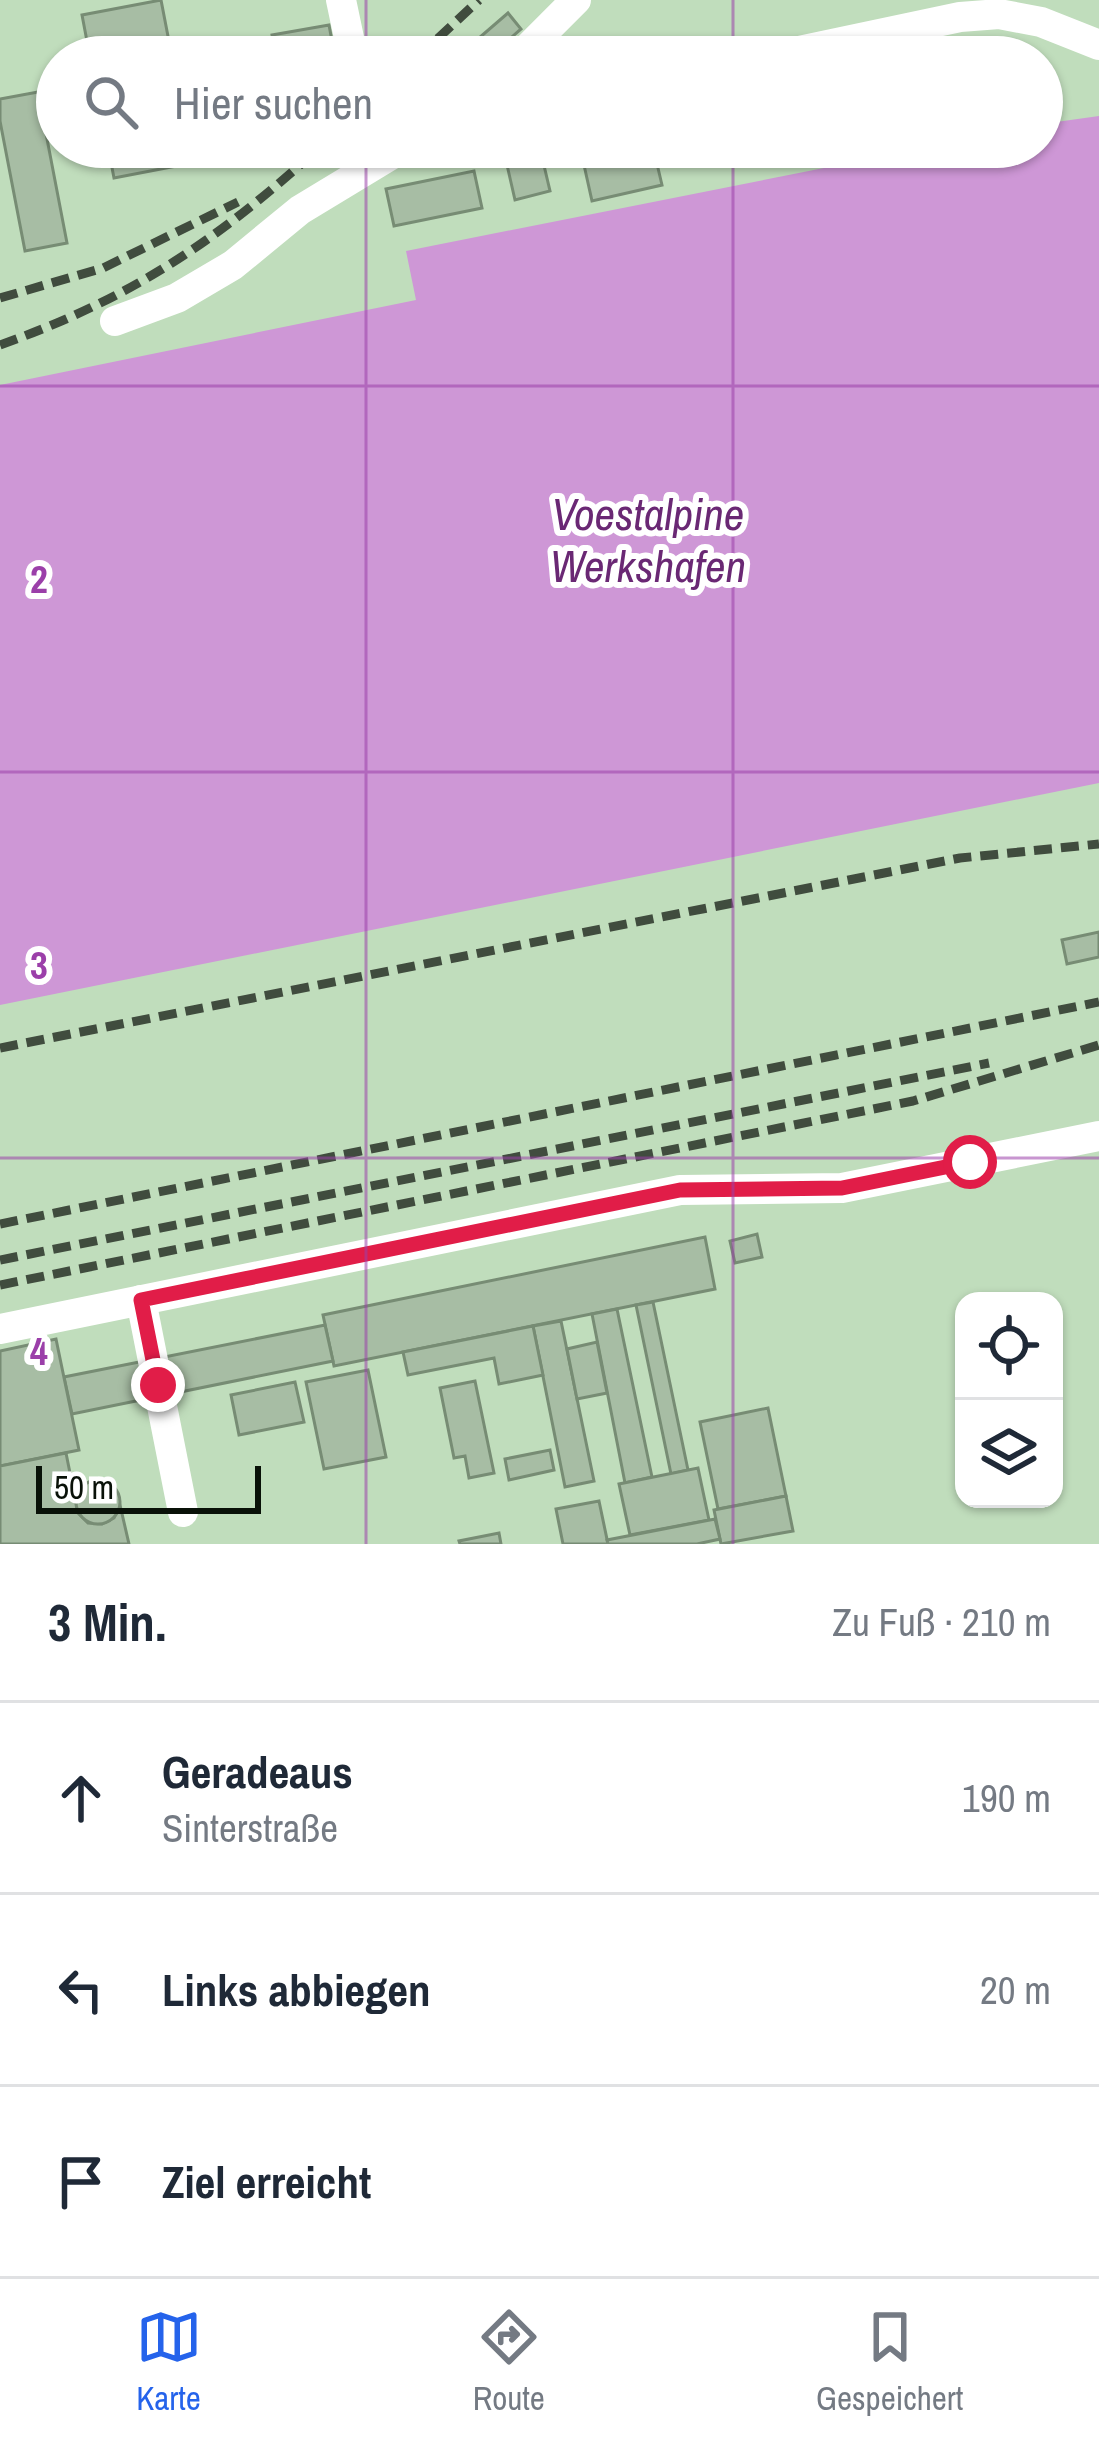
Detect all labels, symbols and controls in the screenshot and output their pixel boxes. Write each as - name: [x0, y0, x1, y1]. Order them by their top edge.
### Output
- search box: [36, 36, 1063, 168]
- icon: search: [78, 69, 144, 135]
- text: Hier suchen: [174, 72, 373, 133]
- water label: Voestalpine Werkshafen: [550, 483, 746, 596]
- text: 2: [30, 553, 48, 605]
- text: 3: [30, 939, 48, 991]
- route start: [943, 1135, 997, 1189]
- map controls: [955, 1292, 1063, 1508]
- button: locate: [955, 1292, 1063, 1400]
- text: 4: [30, 1325, 48, 1377]
- route end: [131, 1358, 185, 1412]
- button: layers: [955, 1400, 1063, 1508]
- scale bar: [36, 1460, 261, 1513]
- text: 50 m: [54, 1465, 114, 1509]
- text: 3 Min.: [48, 1588, 167, 1657]
- text: Zu Fuß · 210 m: [832, 1596, 1051, 1648]
- text: Geradeaus: [162, 1741, 353, 1802]
- icon: ahead: [48, 1765, 114, 1831]
- text: 190 m: [962, 1772, 1051, 1824]
- text: Sinterstraße: [162, 1802, 338, 1854]
- icon: left: [48, 1957, 114, 2023]
- text: Links abbiegen: [162, 1959, 431, 2020]
- text: 20 m: [980, 1964, 1051, 2016]
- icon: arrive: [48, 2149, 114, 2215]
- text: Ziel erreicht: [162, 2151, 371, 2212]
- tab: Karte: [136, 2304, 202, 2420]
- tab: Route: [473, 2304, 545, 2420]
- tab: Gespeichert: [816, 2304, 963, 2420]

